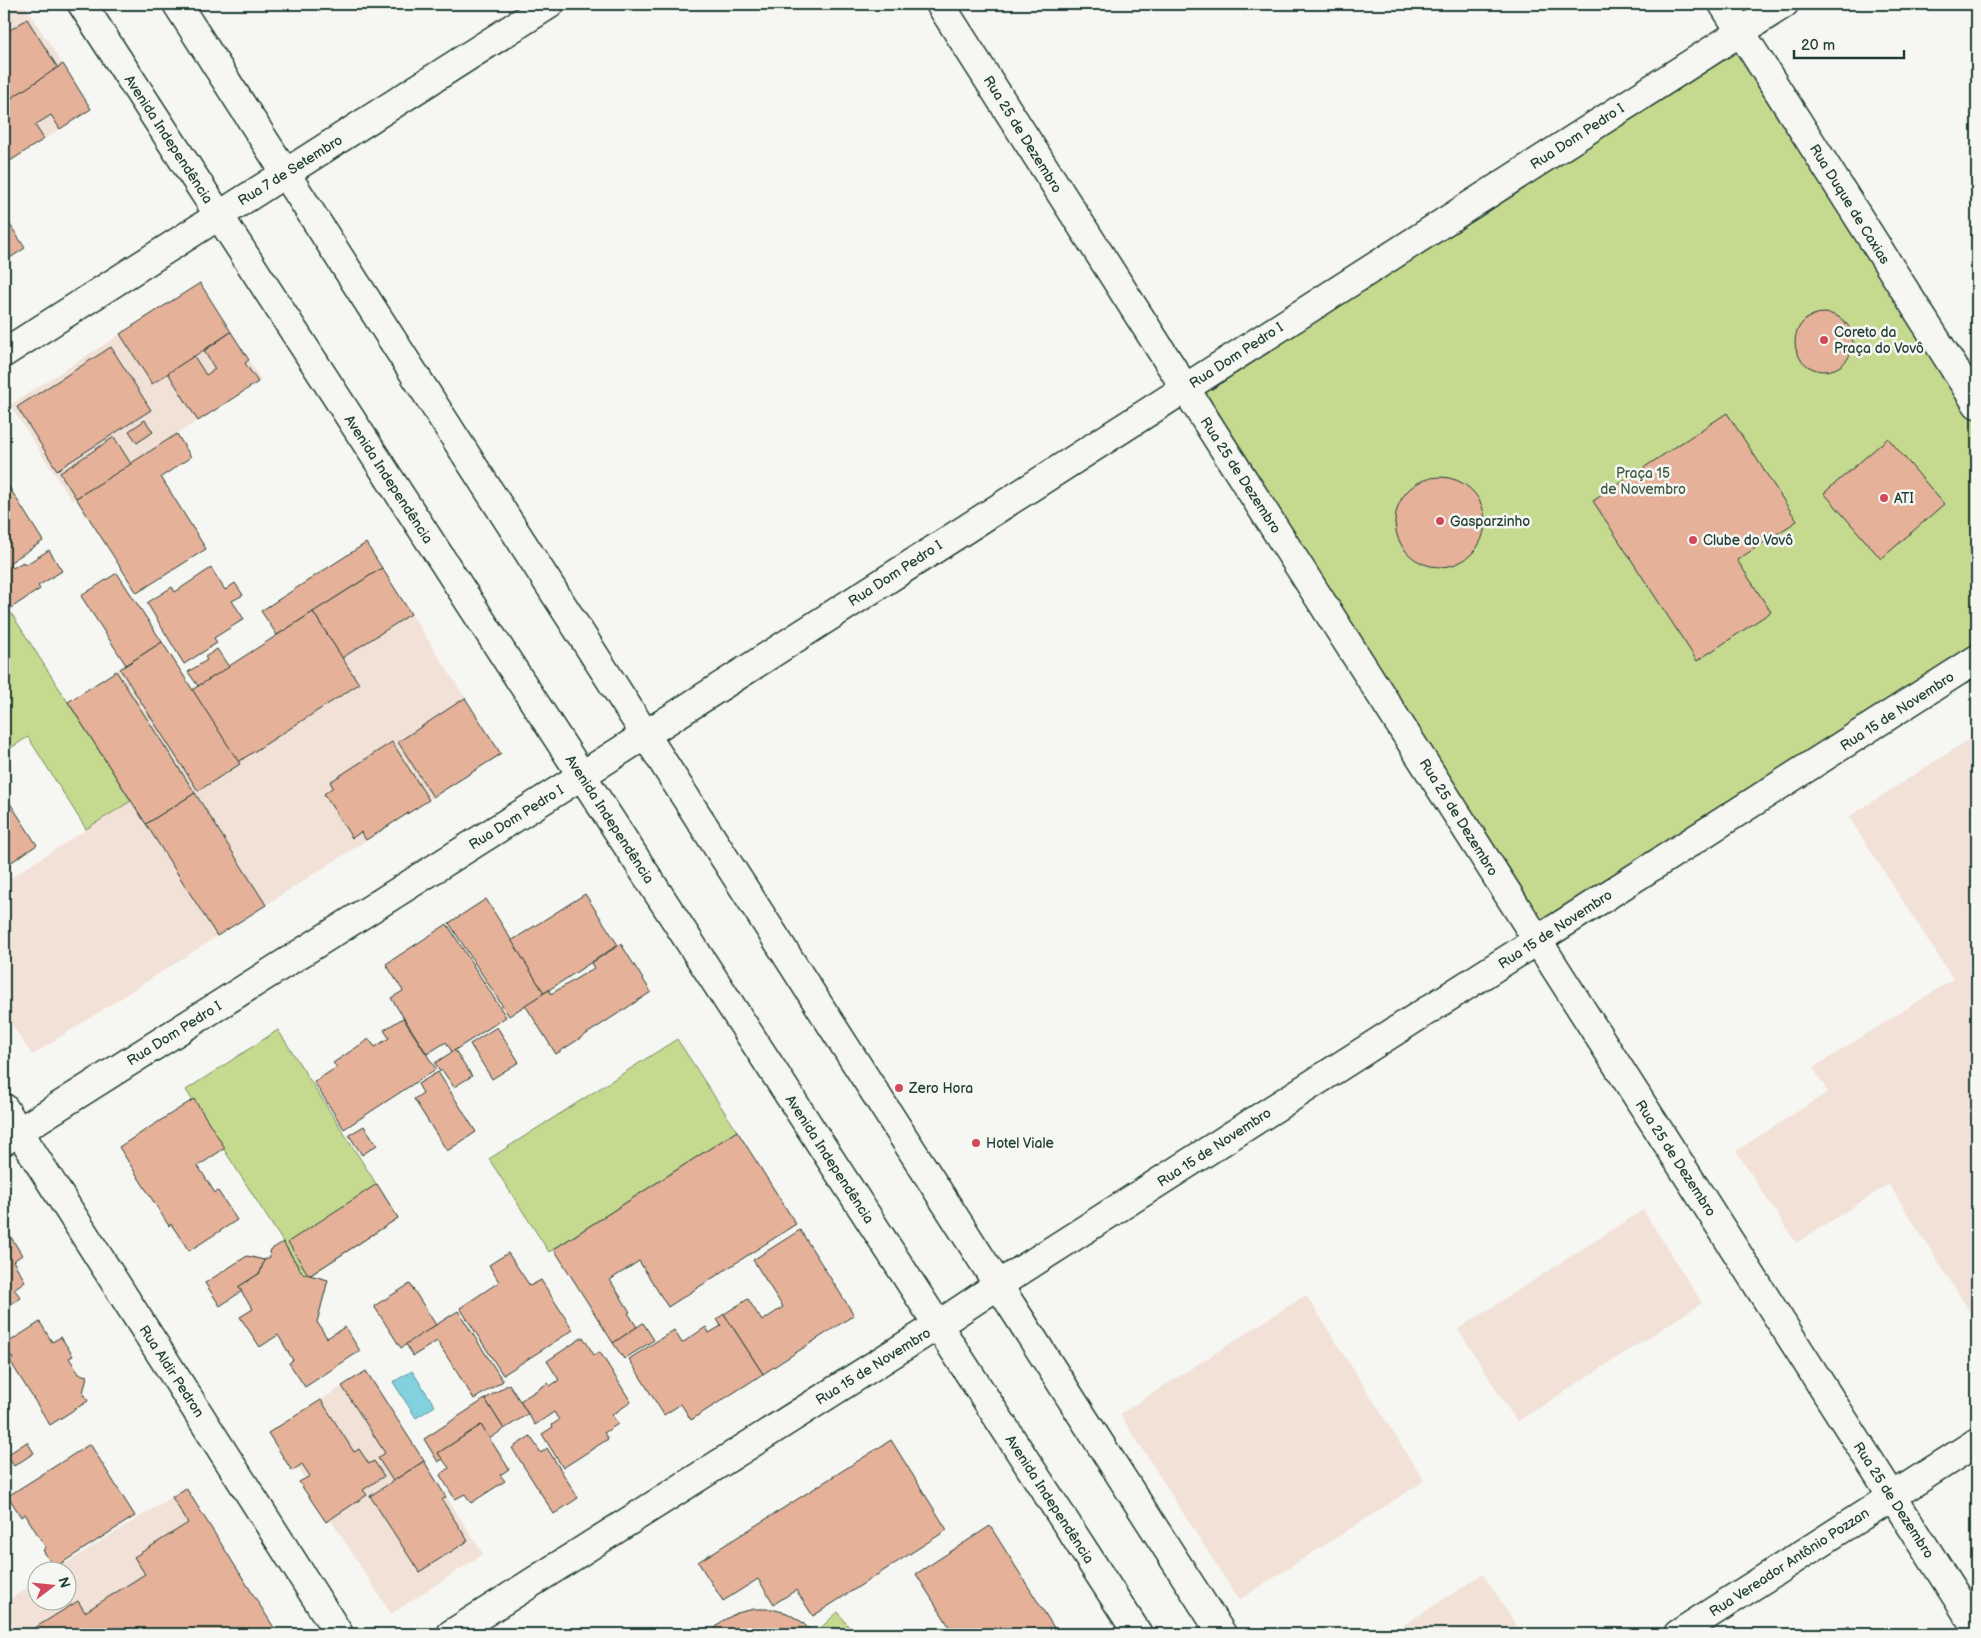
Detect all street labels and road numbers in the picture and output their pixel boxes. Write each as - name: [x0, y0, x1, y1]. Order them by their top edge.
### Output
- street label: Avenida Independência: [121, 72, 217, 207]
- street label: Rua 25 de Dezembro: [980, 73, 1066, 196]
- street label: Rua Dom Pedro I: [1527, 100, 1627, 173]
- street label: Rua 7 de Setembro: [235, 131, 346, 209]
- street label: Rua Duque de Caxias: [1806, 141, 1893, 267]
- street label: Rua Dom Pedro I: [1186, 319, 1286, 392]
- street label: Avenida Independência: [341, 412, 437, 547]
- street label: Rua 25 de Dezembro: [1197, 414, 1285, 537]
- street label: Rua Dom Pedro I: [845, 537, 945, 610]
- street label: Rua 15 de Novembro: [1837, 668, 1957, 755]
- street label: Avenida Independência: [562, 752, 658, 887]
- street label: Rua 25 de Dezembro: [1416, 756, 1502, 879]
- street label: Rua Dom Pedro I: [466, 782, 567, 853]
- street label: Rua 15 de Novembro: [1495, 886, 1615, 973]
- street label: Rua Dom Pedro I: [124, 998, 225, 1069]
- street label: Avenida Independência: [782, 1092, 878, 1227]
- street label: Rua 25 de Dezembro: [1632, 1097, 1720, 1220]
- street label: Rua 15 de Novembro: [1154, 1104, 1274, 1191]
- street label: Rua Aldir Pedron: [135, 1322, 208, 1421]
- street label: Rua 15 de Novembro: [813, 1324, 934, 1409]
- street label: Avenida Independência: [1002, 1432, 1098, 1567]
- street label: Rua 25 de Dezembro: [1850, 1439, 1938, 1562]
- street label: Rua Vereador Antônio Pozzan: [1706, 1504, 1872, 1620]

